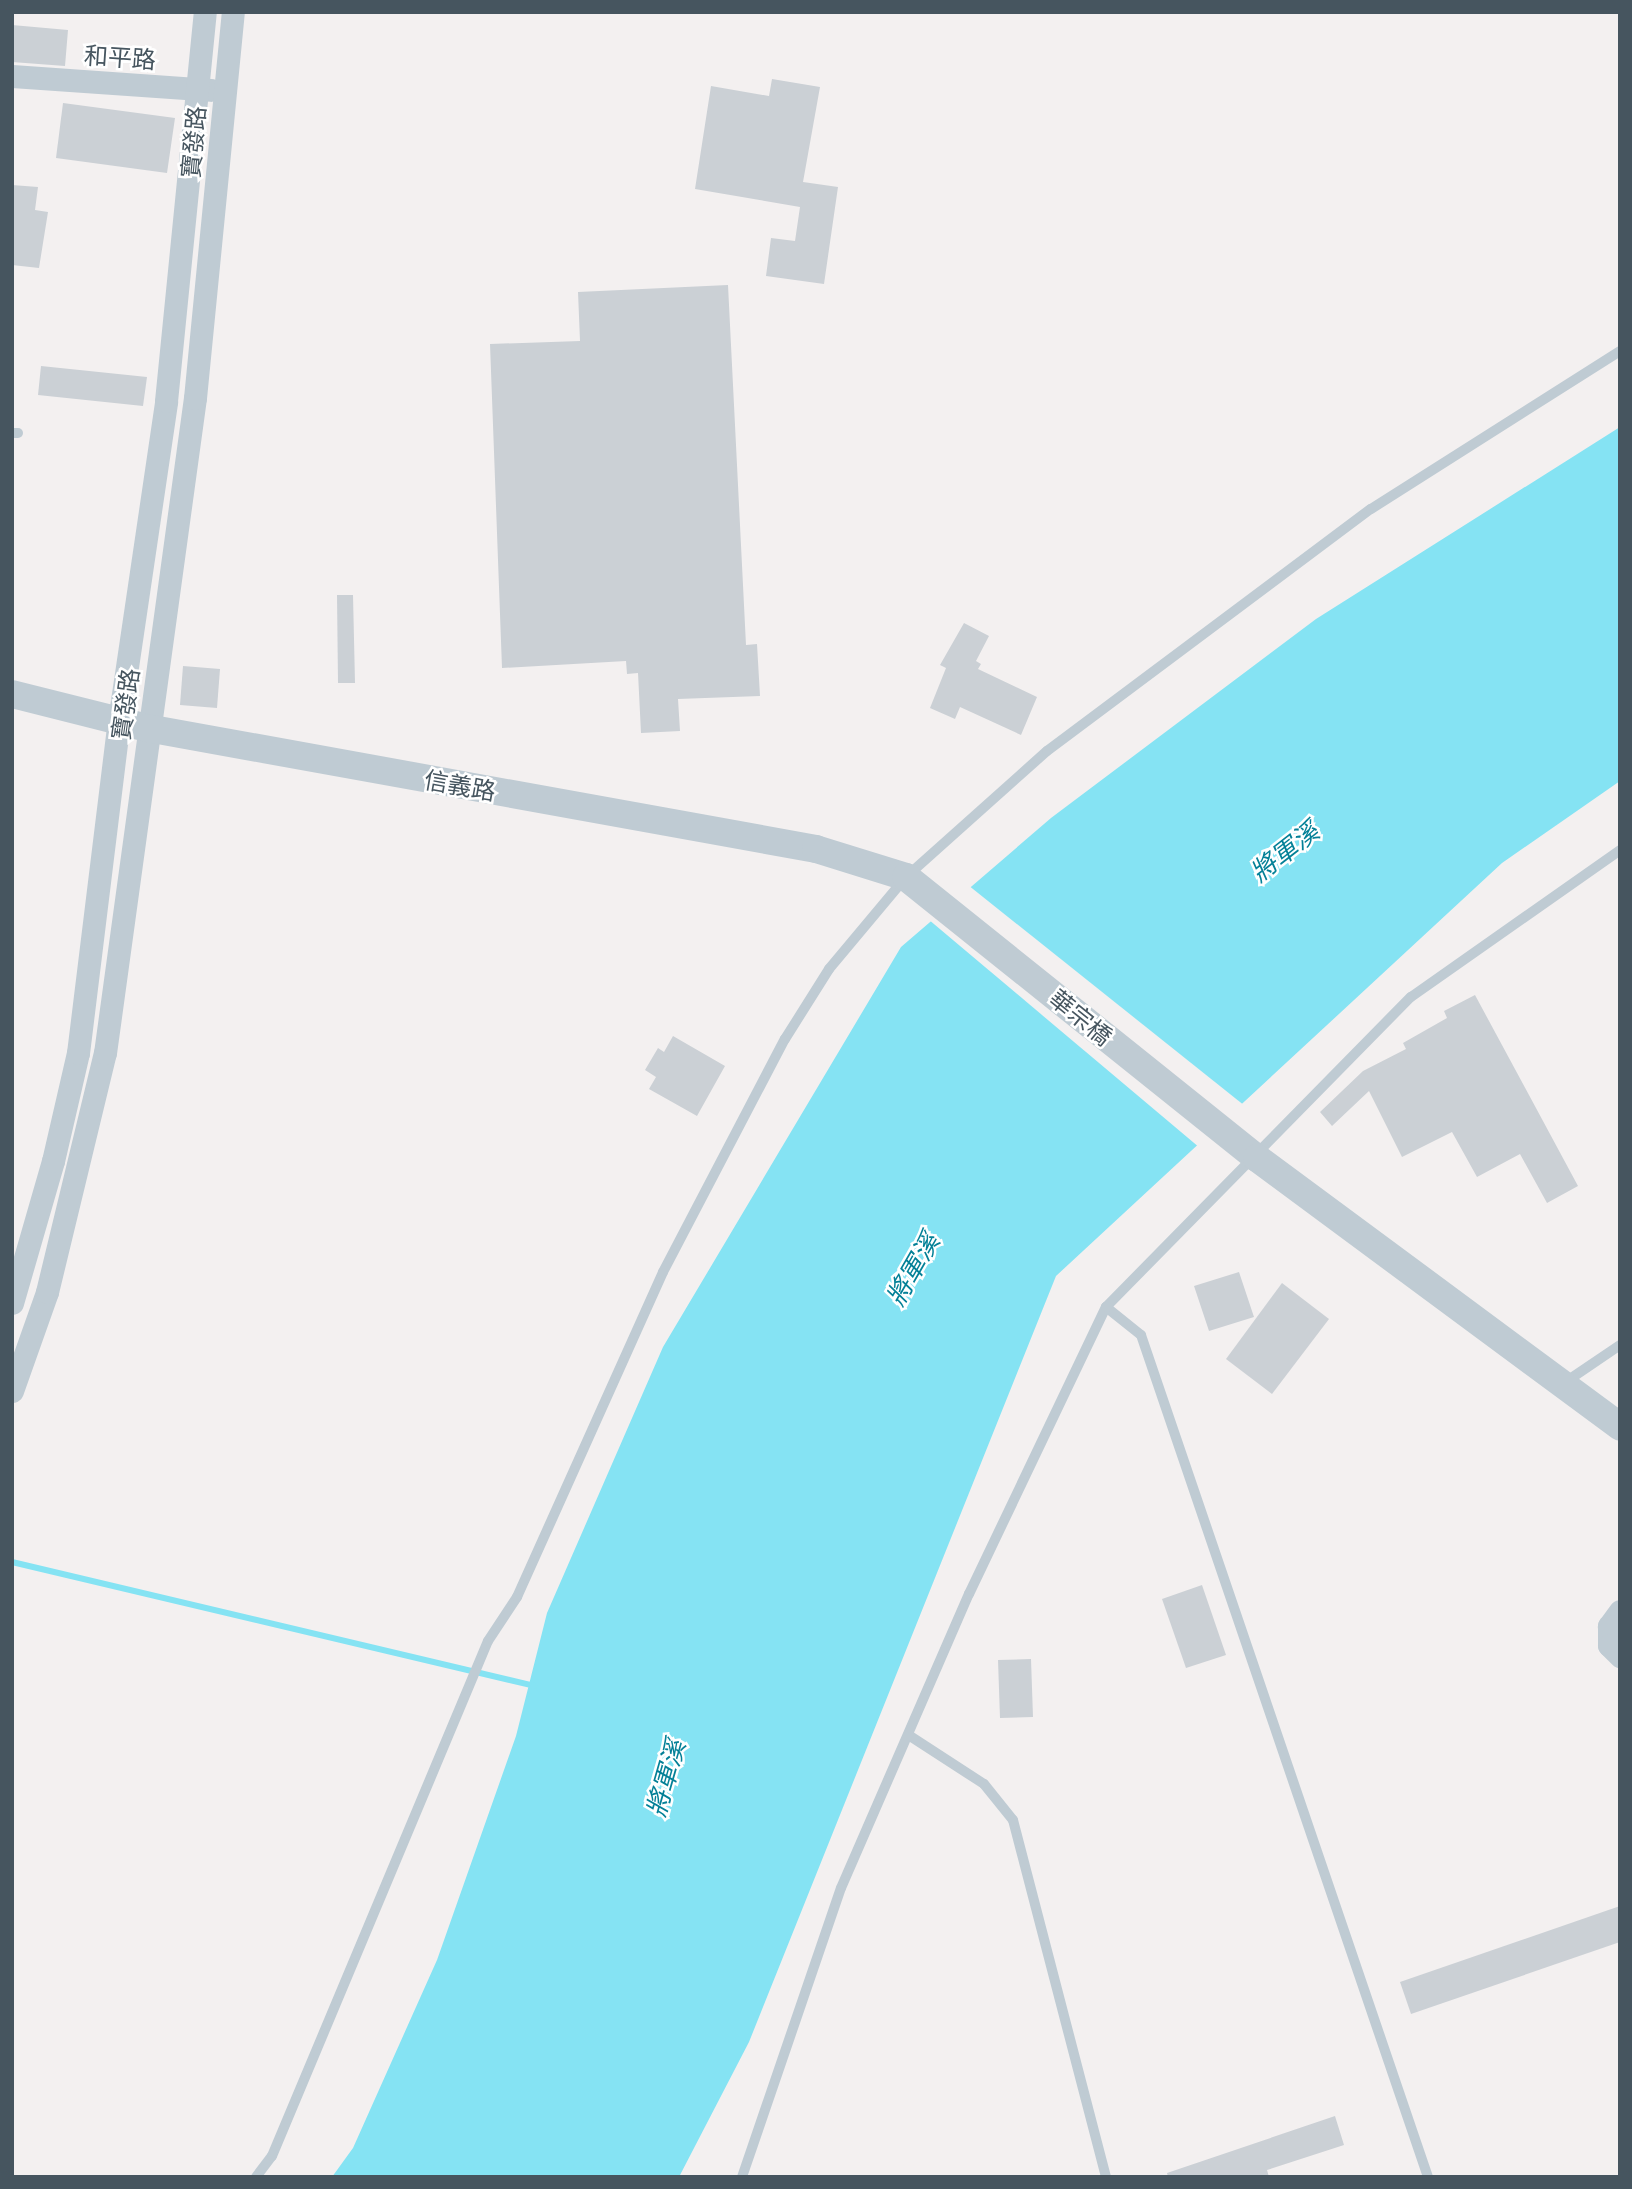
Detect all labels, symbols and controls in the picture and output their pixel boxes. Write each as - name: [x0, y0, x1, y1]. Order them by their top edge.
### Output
- street label: 和平路: [83, 40, 157, 74]
- street label: 寶發路: [176, 105, 210, 179]
- street label: 寶發路: [106, 666, 144, 742]
- street label: 信義路: [422, 765, 498, 805]
- water label: 將軍溪: [1244, 815, 1324, 887]
- street label: 華宗橋: [1044, 983, 1118, 1051]
- water label: 將軍溪: [879, 1227, 945, 1311]
- water label: 將軍溪: [639, 1736, 691, 1820]

